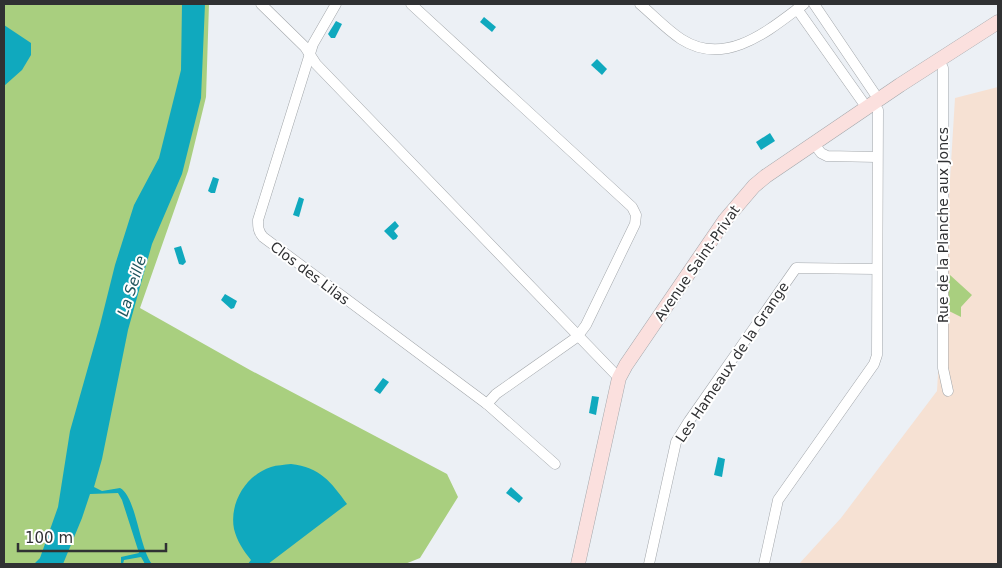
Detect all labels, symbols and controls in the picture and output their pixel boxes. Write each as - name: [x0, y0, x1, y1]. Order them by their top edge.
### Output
- street label: Rue de la Planche aux Joncs: [935, 127, 951, 323]
- street label: Avenue Saint-Privat: [651, 202, 743, 324]
- street label: Clos des Lilas: [267, 238, 353, 308]
- water label: La Seille: [114, 253, 150, 319]
- street label: Les Hameaux de la Grange: [672, 279, 792, 445]
- scale bar: [18, 520, 165, 552]
- text: 100 m: [25, 529, 73, 547]

